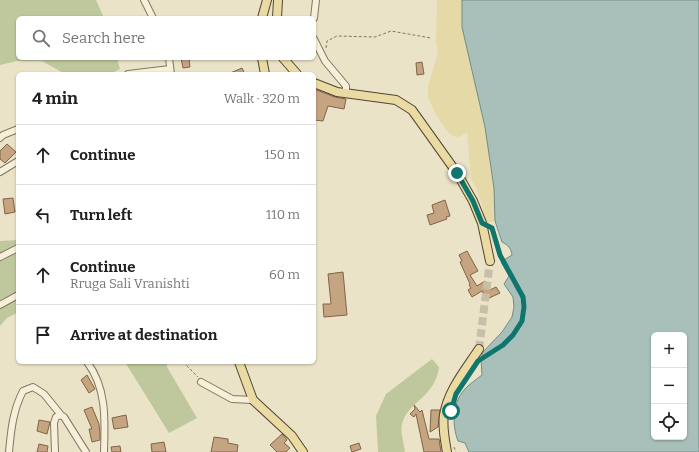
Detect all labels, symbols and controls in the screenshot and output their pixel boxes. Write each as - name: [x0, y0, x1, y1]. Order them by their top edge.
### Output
- search box: [16, 16, 316, 60]
- icon: search: [30, 27, 52, 49]
- text: Search here: [62, 29, 145, 47]
- text: 4 min: [32, 88, 78, 109]
- text: Walk · 320 m: [224, 91, 300, 106]
- icon: ahead: [32, 144, 54, 166]
- text: Continue: [70, 146, 136, 164]
- text: 150 m: [264, 147, 300, 162]
- route end: [448, 164, 466, 182]
- icon: left: [32, 204, 54, 226]
- text: Turn left: [70, 206, 132, 224]
- text: 110 m: [266, 207, 300, 222]
- text: Continue: [70, 258, 136, 276]
- icon: ahead: [32, 264, 54, 286]
- text: 60 m: [269, 267, 300, 282]
- text: Rruga Sali Vranishti: [70, 276, 190, 291]
- icon: arrive: [32, 324, 54, 346]
- text: Arrive at destination: [70, 326, 217, 344]
- map controls: [651, 332, 687, 440]
- button: +: [651, 332, 687, 368]
- button: −: [651, 368, 687, 404]
- route start: [442, 402, 460, 420]
- button: locate: [651, 404, 687, 440]

